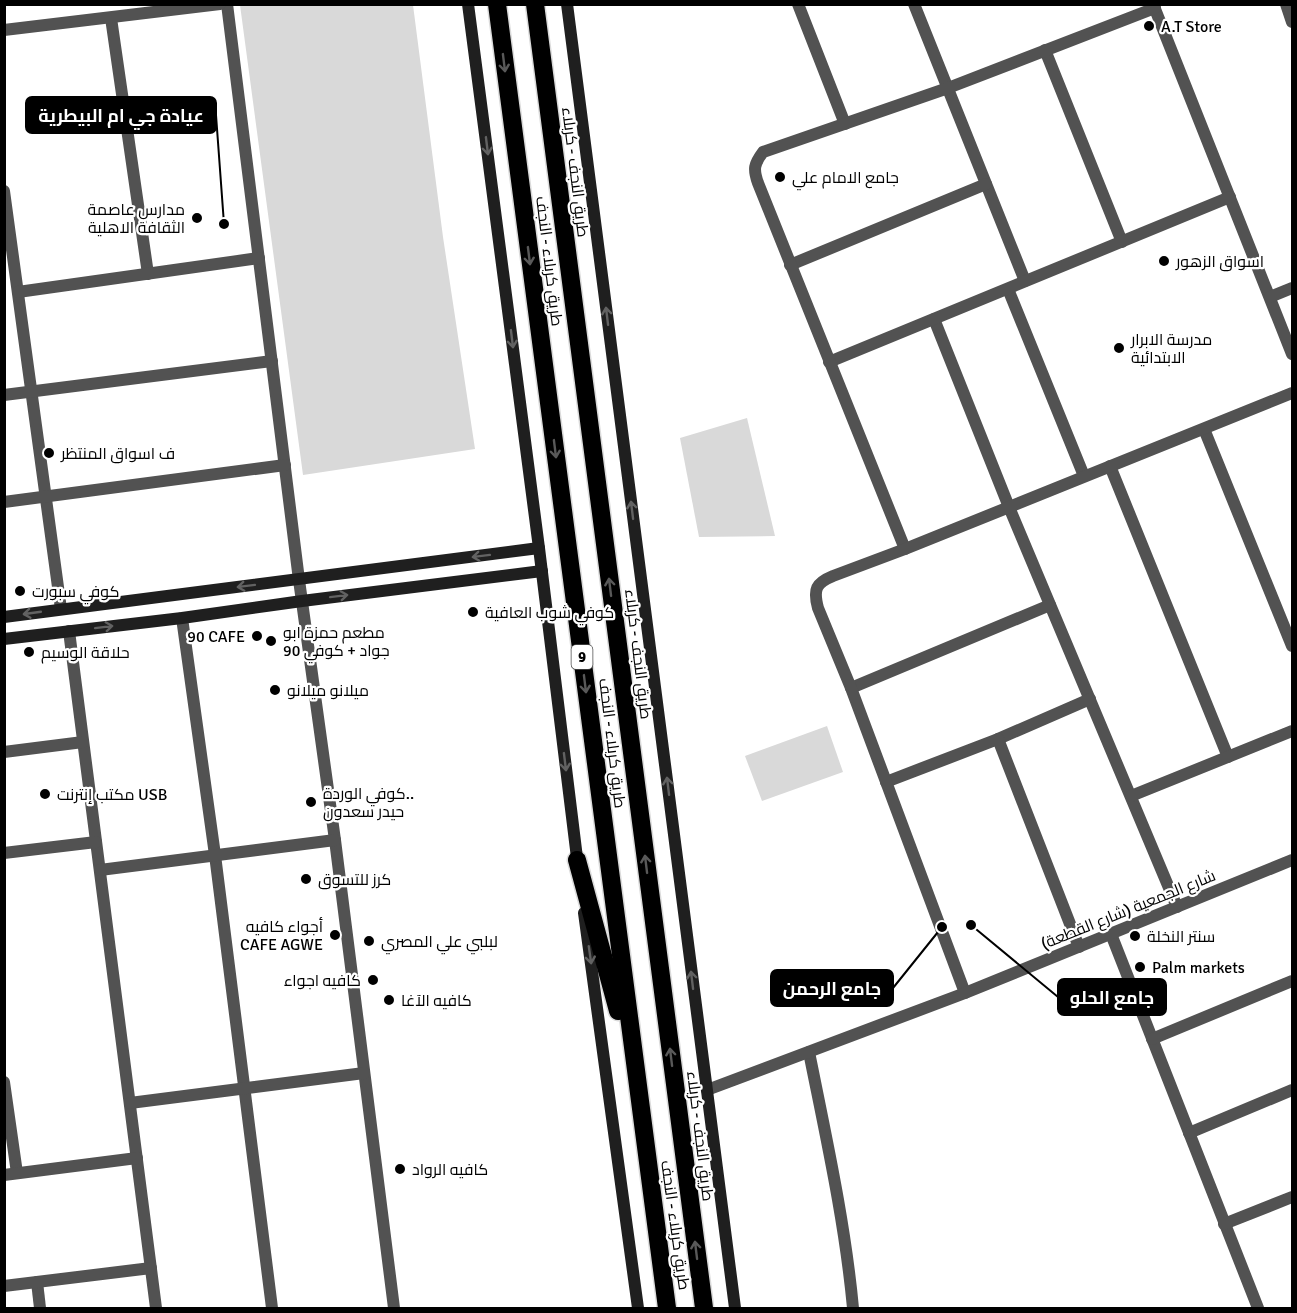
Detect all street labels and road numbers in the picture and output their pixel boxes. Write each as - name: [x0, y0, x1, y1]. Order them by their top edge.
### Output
- street label: طريق النجف - کربلاء: [557, 106, 593, 238]
- street label: طريق کربلاء - النجف: [531, 195, 567, 327]
- street label: طريق النجف - کربلاء: [620, 588, 656, 720]
- road number: 9: [572, 645, 592, 669]
- street label: طريق کربلاء - النجف: [594, 677, 630, 809]
- street label: شارع الجمعية (شارع القطعة): [1038, 866, 1219, 955]
- street label: طريق النجف - کربلاء: [682, 1070, 718, 1202]
- street label: طريق کربلاء - النجف: [656, 1159, 694, 1291]

